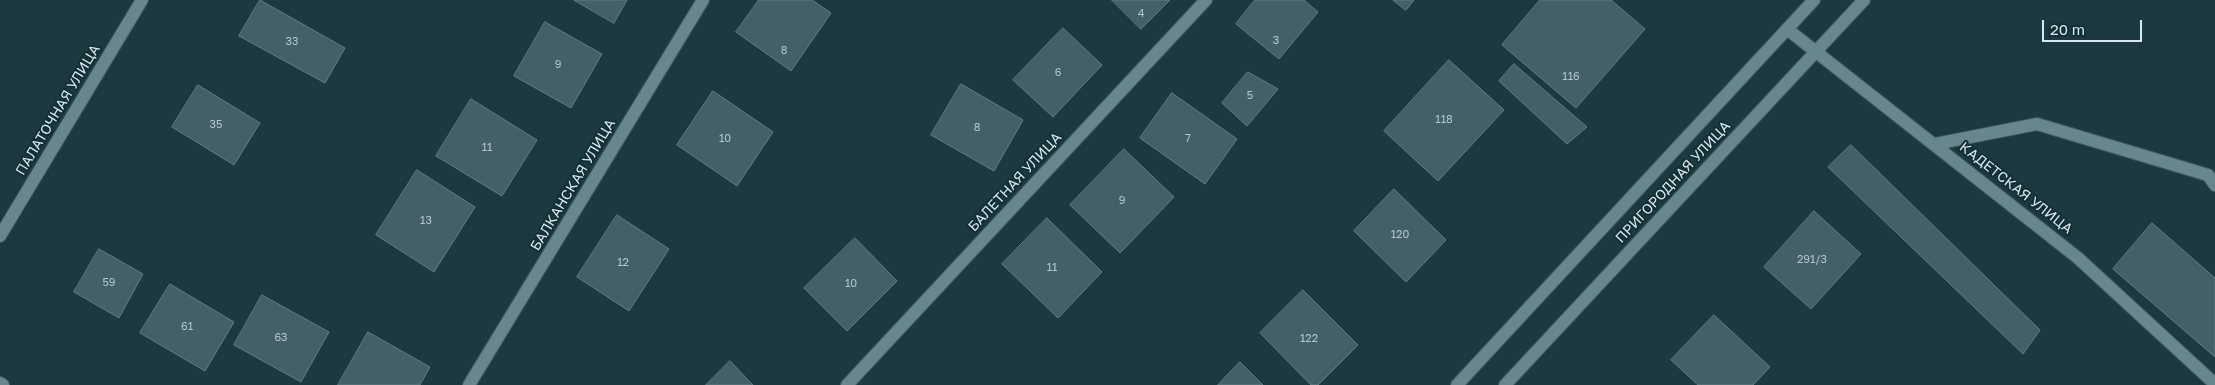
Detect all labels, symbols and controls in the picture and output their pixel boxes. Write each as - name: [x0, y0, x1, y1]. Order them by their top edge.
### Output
- house number: 4: [1138, 7, 1144, 21]
- scale bar: [2045, 10, 2145, 42]
- text: 20 m: [2050, 20, 2085, 38]
- house number: 3: [1273, 34, 1279, 48]
- house number: 33: [286, 35, 298, 49]
- street label: ПАЛАТОЧНАЯ УЛИЦА: [12, 42, 104, 178]
- house number: 8: [781, 44, 787, 58]
- house number: 9: [555, 58, 561, 72]
- house number: 6: [1055, 66, 1061, 80]
- house number: 116: [1562, 70, 1580, 84]
- house number: 5: [1247, 89, 1253, 103]
- house number: 118: [1435, 113, 1453, 127]
- street label: БАЛКАНСКАЯ УЛИЦА: [527, 116, 619, 254]
- house number: 35: [210, 118, 222, 132]
- street label: ПРИГОРОДНАЯ УЛИЦА: [1612, 118, 1734, 246]
- house number: 8: [974, 121, 980, 135]
- street label: БАЛЕТНАЯ УЛИЦА: [965, 129, 1065, 235]
- house number: 10: [719, 132, 731, 146]
- house number: 7: [1185, 132, 1191, 146]
- street label: КАДЕТСКАЯ УЛИЦА: [1956, 139, 2076, 237]
- house number: 11: [482, 141, 492, 155]
- house number: 9: [1119, 194, 1125, 208]
- house number: 13: [420, 214, 432, 228]
- house number: 120: [1391, 228, 1409, 242]
- house number: 291/3: [1797, 253, 1827, 267]
- house number: 12: [617, 256, 629, 270]
- house number: 11: [1047, 261, 1057, 275]
- house number: 59: [102, 276, 116, 290]
- house number: 10: [845, 277, 857, 291]
- house number: 61: [181, 320, 193, 334]
- house number: 63: [274, 331, 288, 345]
- house number: 122: [1300, 332, 1318, 346]

